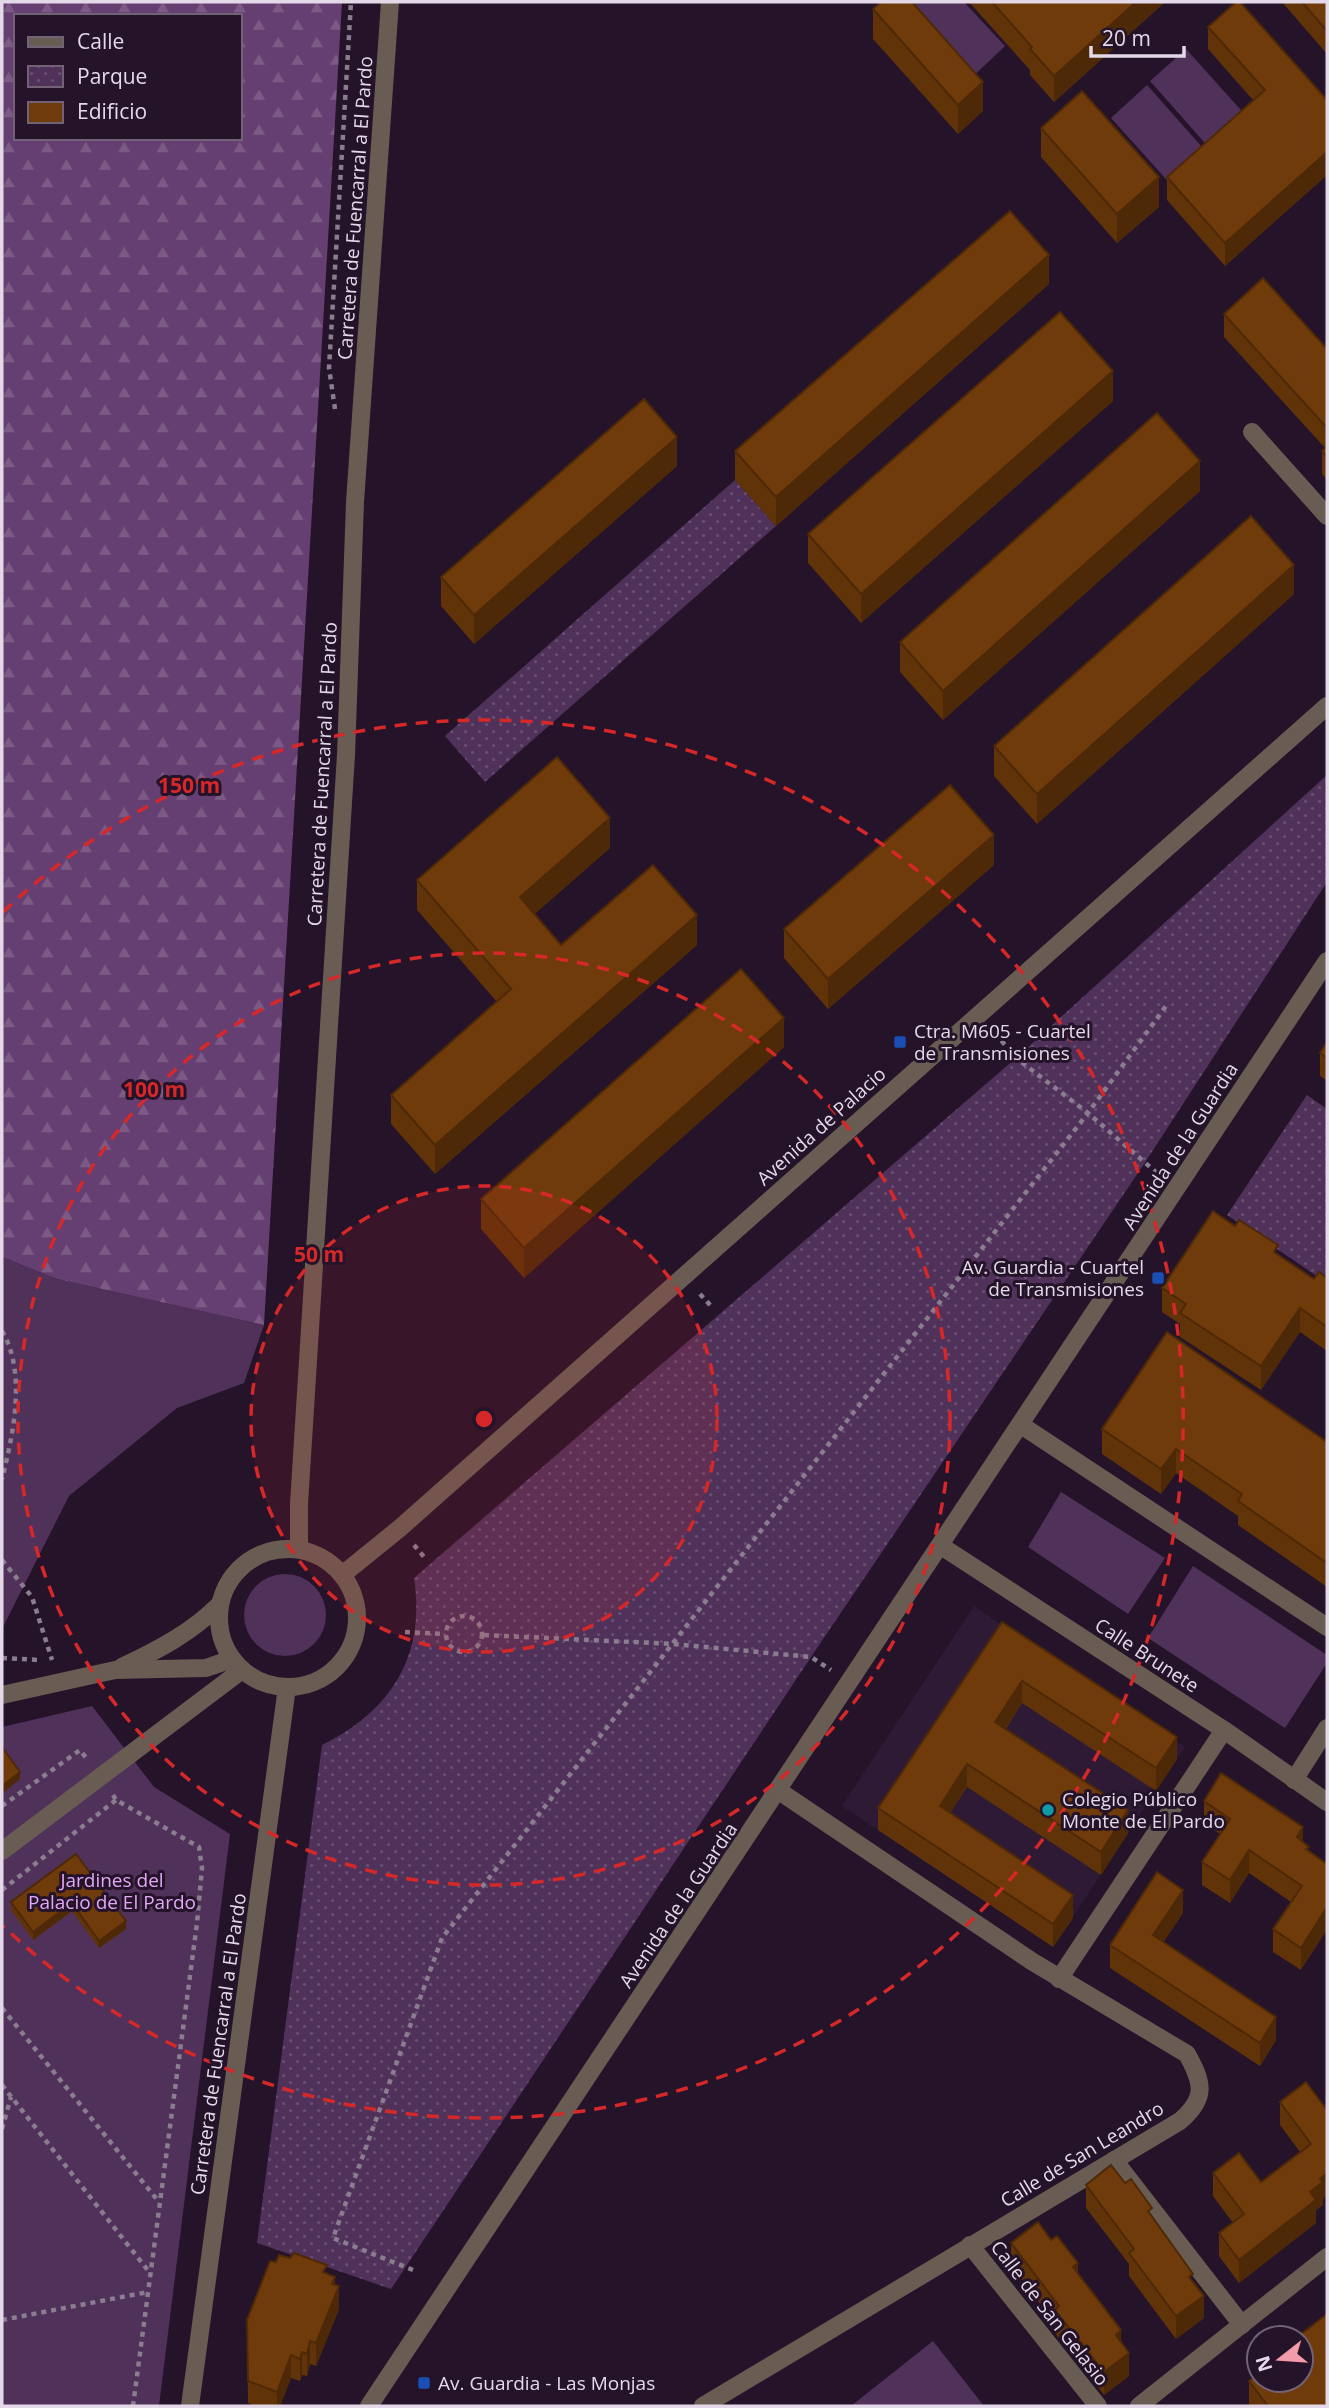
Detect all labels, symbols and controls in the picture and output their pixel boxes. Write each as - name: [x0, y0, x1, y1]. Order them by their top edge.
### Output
- legend: [14, 14, 242, 140]
- scale bar: [1091, 14, 1184, 58]
- text: 20 m: [1102, 24, 1151, 52]
- text: Calle: [77, 27, 124, 55]
- street label: Carretera de Fuencarral a El Pardo: [331, 55, 379, 361]
- text: Parque: [77, 62, 147, 90]
- text: Edificio: [77, 97, 147, 125]
- street label: Carretera de Fuencarral a El Pardo: [301, 621, 343, 927]
- text: 150 m: [158, 771, 220, 799]
- place label: Ctra. M605 - Cuartel de Transmisiones: [914, 1018, 1091, 1066]
- marker: Ctra. M605 - Cuartel de Transmisiones: [892, 1034, 908, 1050]
- street label: Avenida de la Guardia: [1116, 1058, 1244, 1234]
- street label: Avenida de Palacio: [751, 1061, 891, 1191]
- text: 100 m: [123, 1075, 185, 1103]
- text: 50 m: [294, 1240, 344, 1268]
- place label: Av. Guardia - Cuartel de Transmisiones: [962, 1254, 1144, 1302]
- marker: Av. Guardia - Cuartel de Transmisiones: [1150, 1270, 1166, 1286]
- centre of rings: [472, 1407, 496, 1431]
- street label: Calle Brunete: [1090, 1612, 1204, 1698]
- place label: Colegio Público Monte de El Pardo: [1062, 1786, 1225, 1834]
- marker: Colegio Público Monte de El Pardo: [1040, 1802, 1056, 1818]
- street label: Avenida de la Guardia: [613, 1817, 743, 1993]
- park label: Jardines del Palacio de El Pardo: [28, 1867, 196, 1915]
- street label: Carretera de Fuencarral a El Pardo: [184, 1891, 252, 2197]
- street label: Calle de San Leandro: [996, 2095, 1168, 2213]
- street label: Calle de San Gelasio: [985, 2235, 1115, 2391]
- north arrow: [1245, 2324, 1315, 2394]
- text: N: [1249, 2353, 1278, 2375]
- place label: Av. Guardia - Las Monjas: [438, 2370, 655, 2396]
- marker: Av. Guardia - Las Monjas: [416, 2375, 432, 2391]

